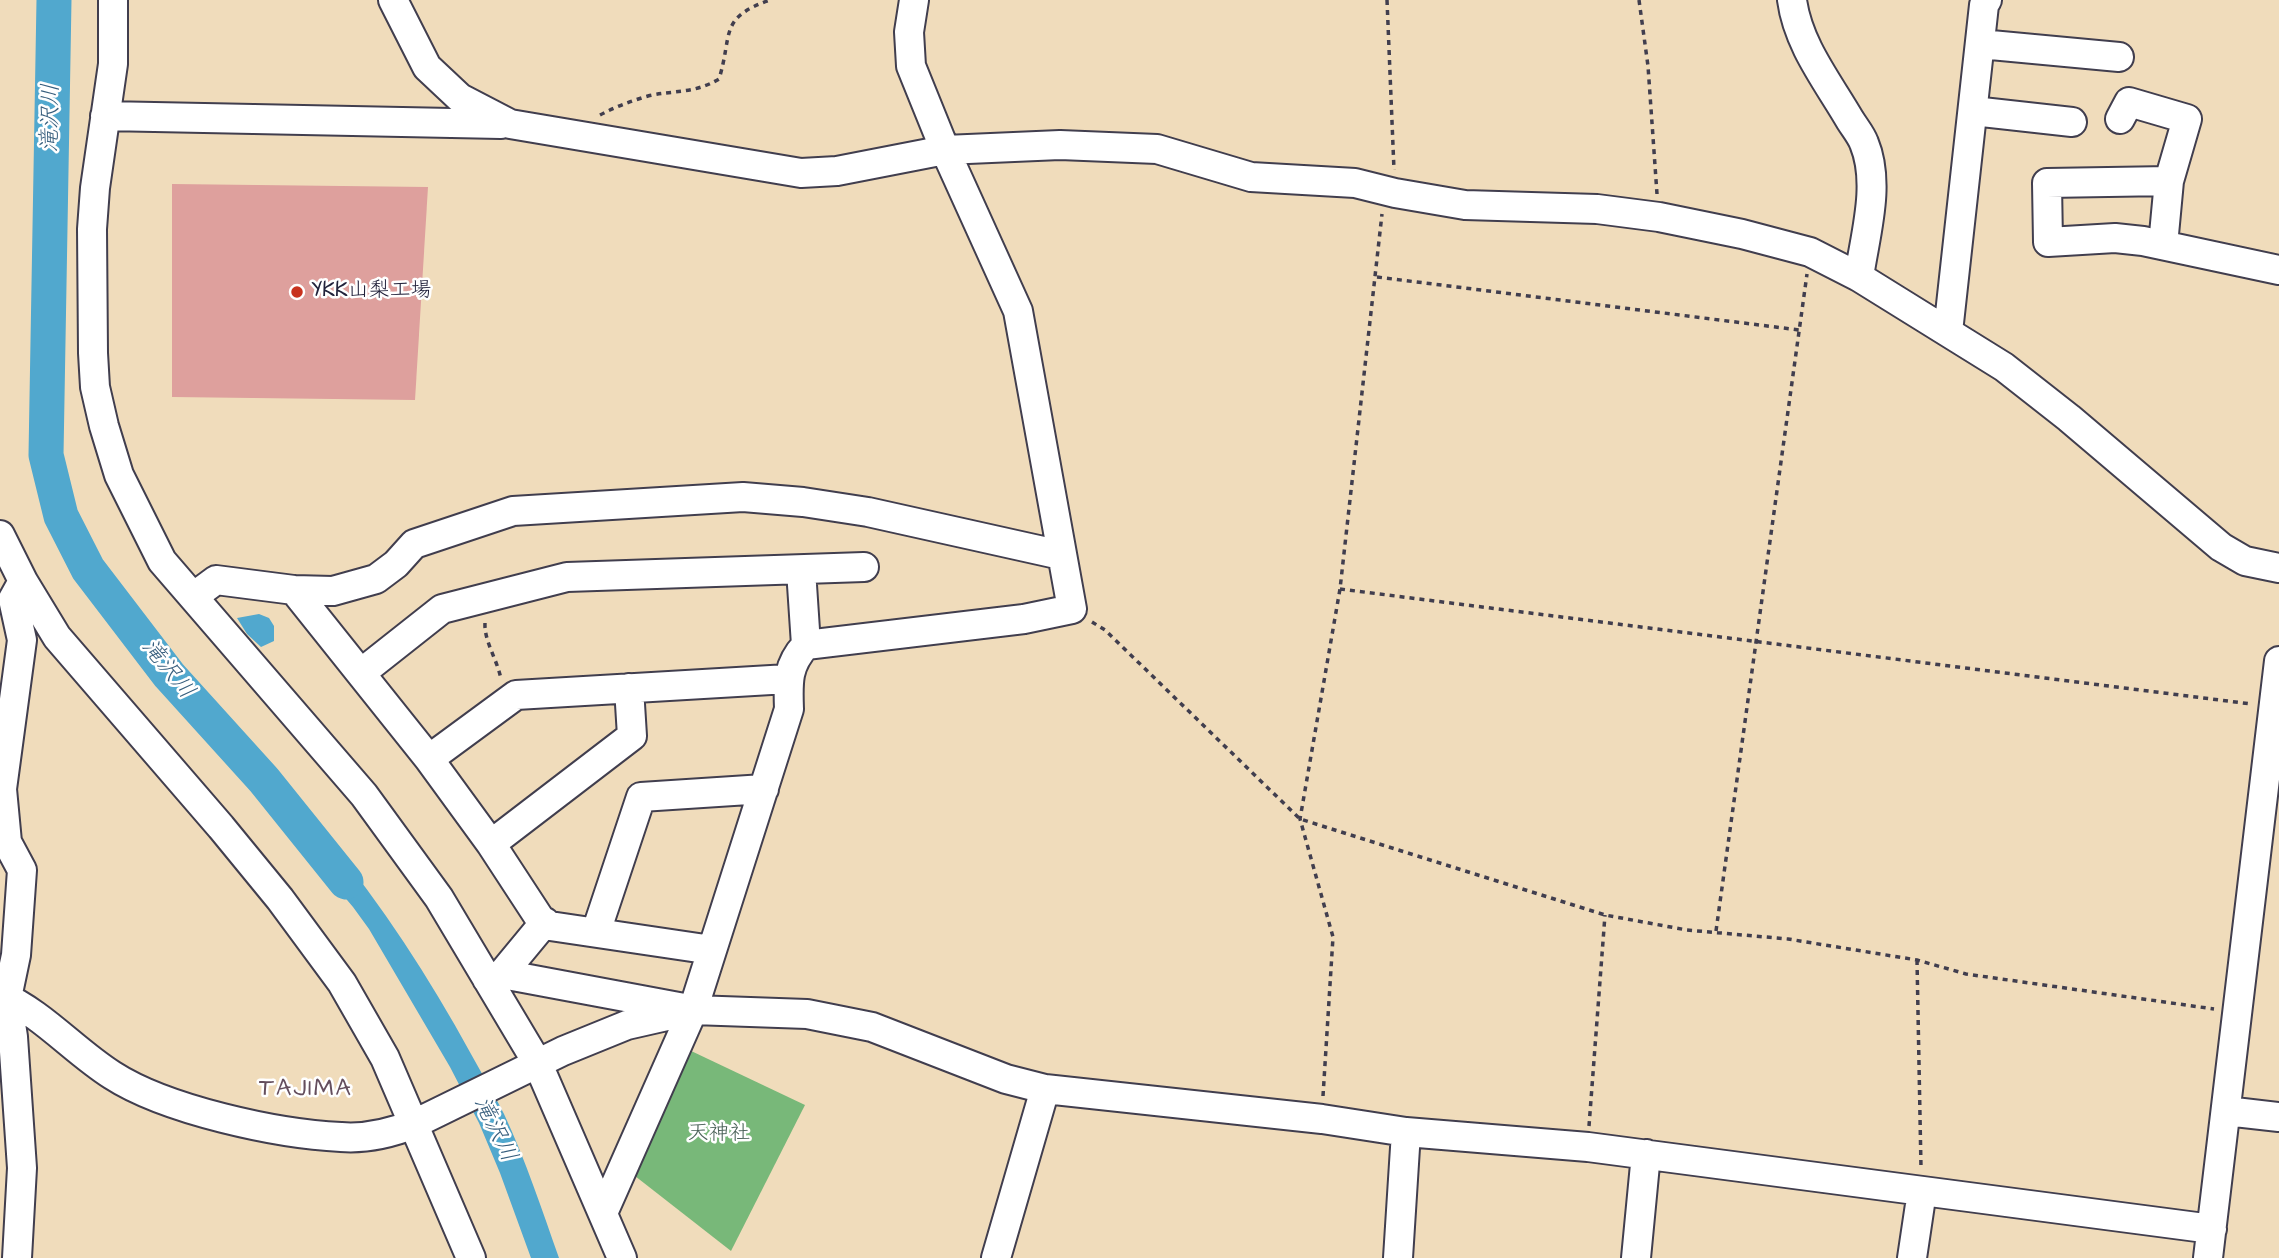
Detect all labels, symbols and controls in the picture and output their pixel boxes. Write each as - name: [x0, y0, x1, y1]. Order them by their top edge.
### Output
- water label: 滝沢川: [38, 83, 66, 153]
- place label: YKK山梨工場: [311, 279, 432, 305]
- marker: YKK山梨工場: [289, 284, 305, 300]
- water label: 滝沢川: [135, 635, 199, 705]
- district label: TAJIMA: [260, 1076, 352, 1104]
- water label: 滝沢川: [466, 1093, 522, 1167]
- park label: 天神社: [688, 1122, 750, 1148]

